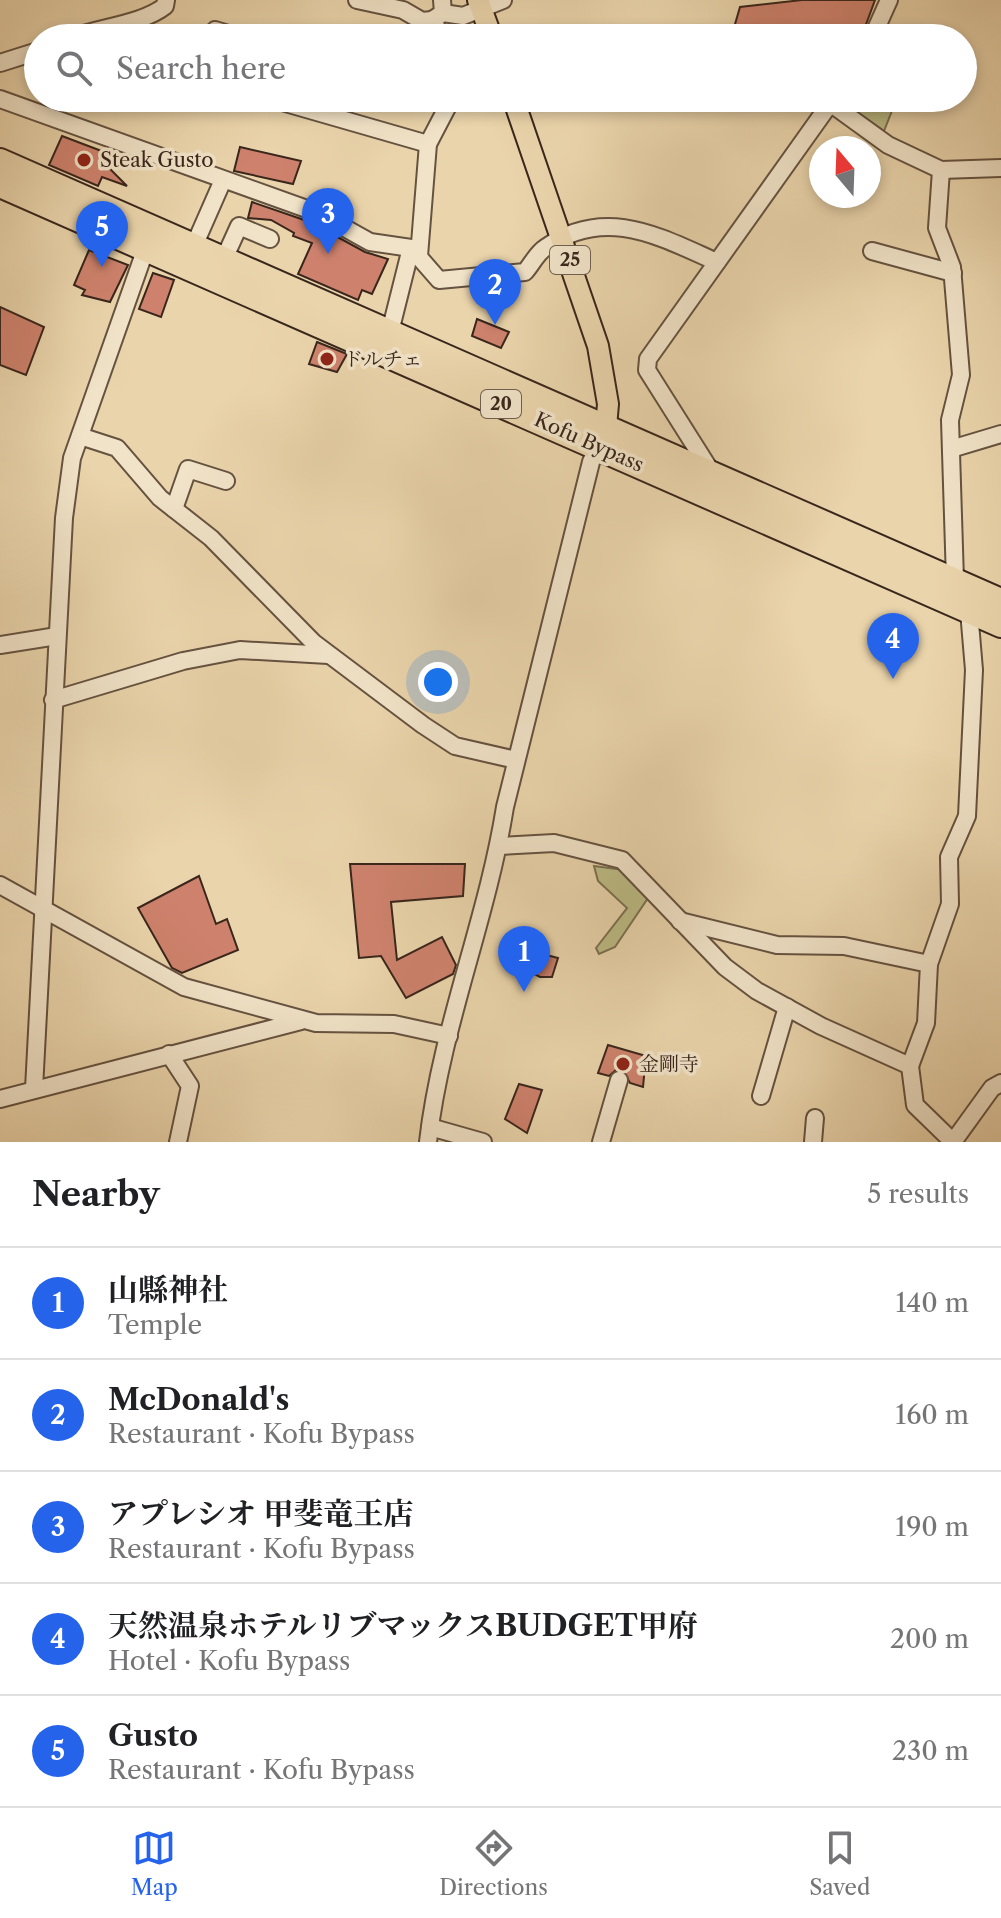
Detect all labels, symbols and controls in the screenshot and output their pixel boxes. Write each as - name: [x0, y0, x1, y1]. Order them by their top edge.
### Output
- search box: [24, 24, 977, 112]
- icon: search: [52, 46, 96, 90]
- text: Search here: [116, 50, 286, 87]
- north arrow: [809, 136, 881, 208]
- place label: Steak Gusto: [100, 148, 214, 172]
- marker: Steak Gusto: [75, 151, 93, 169]
- pin: 3: [302, 188, 354, 254]
- pin: 5: [76, 201, 128, 267]
- road number: 25: [550, 246, 590, 274]
- pin: 2: [469, 259, 521, 325]
- place label: ドルチェ: [343, 347, 422, 371]
- marker: ドルチェ: [318, 350, 336, 368]
- road number: 20: [481, 390, 521, 418]
- street label: Kofu Bypass: [531, 407, 647, 477]
- pin: 4: [867, 613, 919, 679]
- your location: [418, 662, 458, 702]
- pin: 1: [498, 926, 550, 992]
- place label: 金剛寺: [639, 1052, 699, 1076]
- marker: 金剛寺: [614, 1055, 632, 1073]
- text: Nearby: [32, 1173, 160, 1215]
- text: 5 results: [867, 1178, 969, 1210]
- text: 山縣神社: [108, 1271, 228, 1308]
- text: 1: [52, 1287, 64, 1319]
- text: 140 m: [895, 1287, 969, 1319]
- text: Temple: [108, 1309, 202, 1341]
- text: McDonald's: [108, 1381, 289, 1418]
- text: 2: [50, 1399, 66, 1431]
- text: 160 m: [895, 1399, 969, 1431]
- text: Restaurant · Kofu Bypass: [108, 1418, 415, 1450]
- text: アプレシオ 甲斐竜王店: [108, 1495, 414, 1532]
- text: 3: [51, 1511, 65, 1543]
- text: 190 m: [895, 1511, 969, 1543]
- text: Restaurant · Kofu Bypass: [108, 1533, 415, 1565]
- text: 天然温泉ホテルリブマックスBUDGET甲府: [108, 1607, 698, 1644]
- text: 4: [50, 1623, 66, 1655]
- text: 200 m: [890, 1623, 969, 1655]
- text: Hotel · Kofu Bypass: [108, 1645, 350, 1677]
- text: Gusto: [108, 1717, 198, 1754]
- text: 5: [51, 1735, 65, 1767]
- text: 230 m: [892, 1735, 969, 1767]
- text: Restaurant · Kofu Bypass: [108, 1754, 415, 1786]
- tab: Map: [131, 1826, 178, 1901]
- tab: Directions: [439, 1826, 548, 1901]
- tab: Saved: [809, 1826, 870, 1901]

